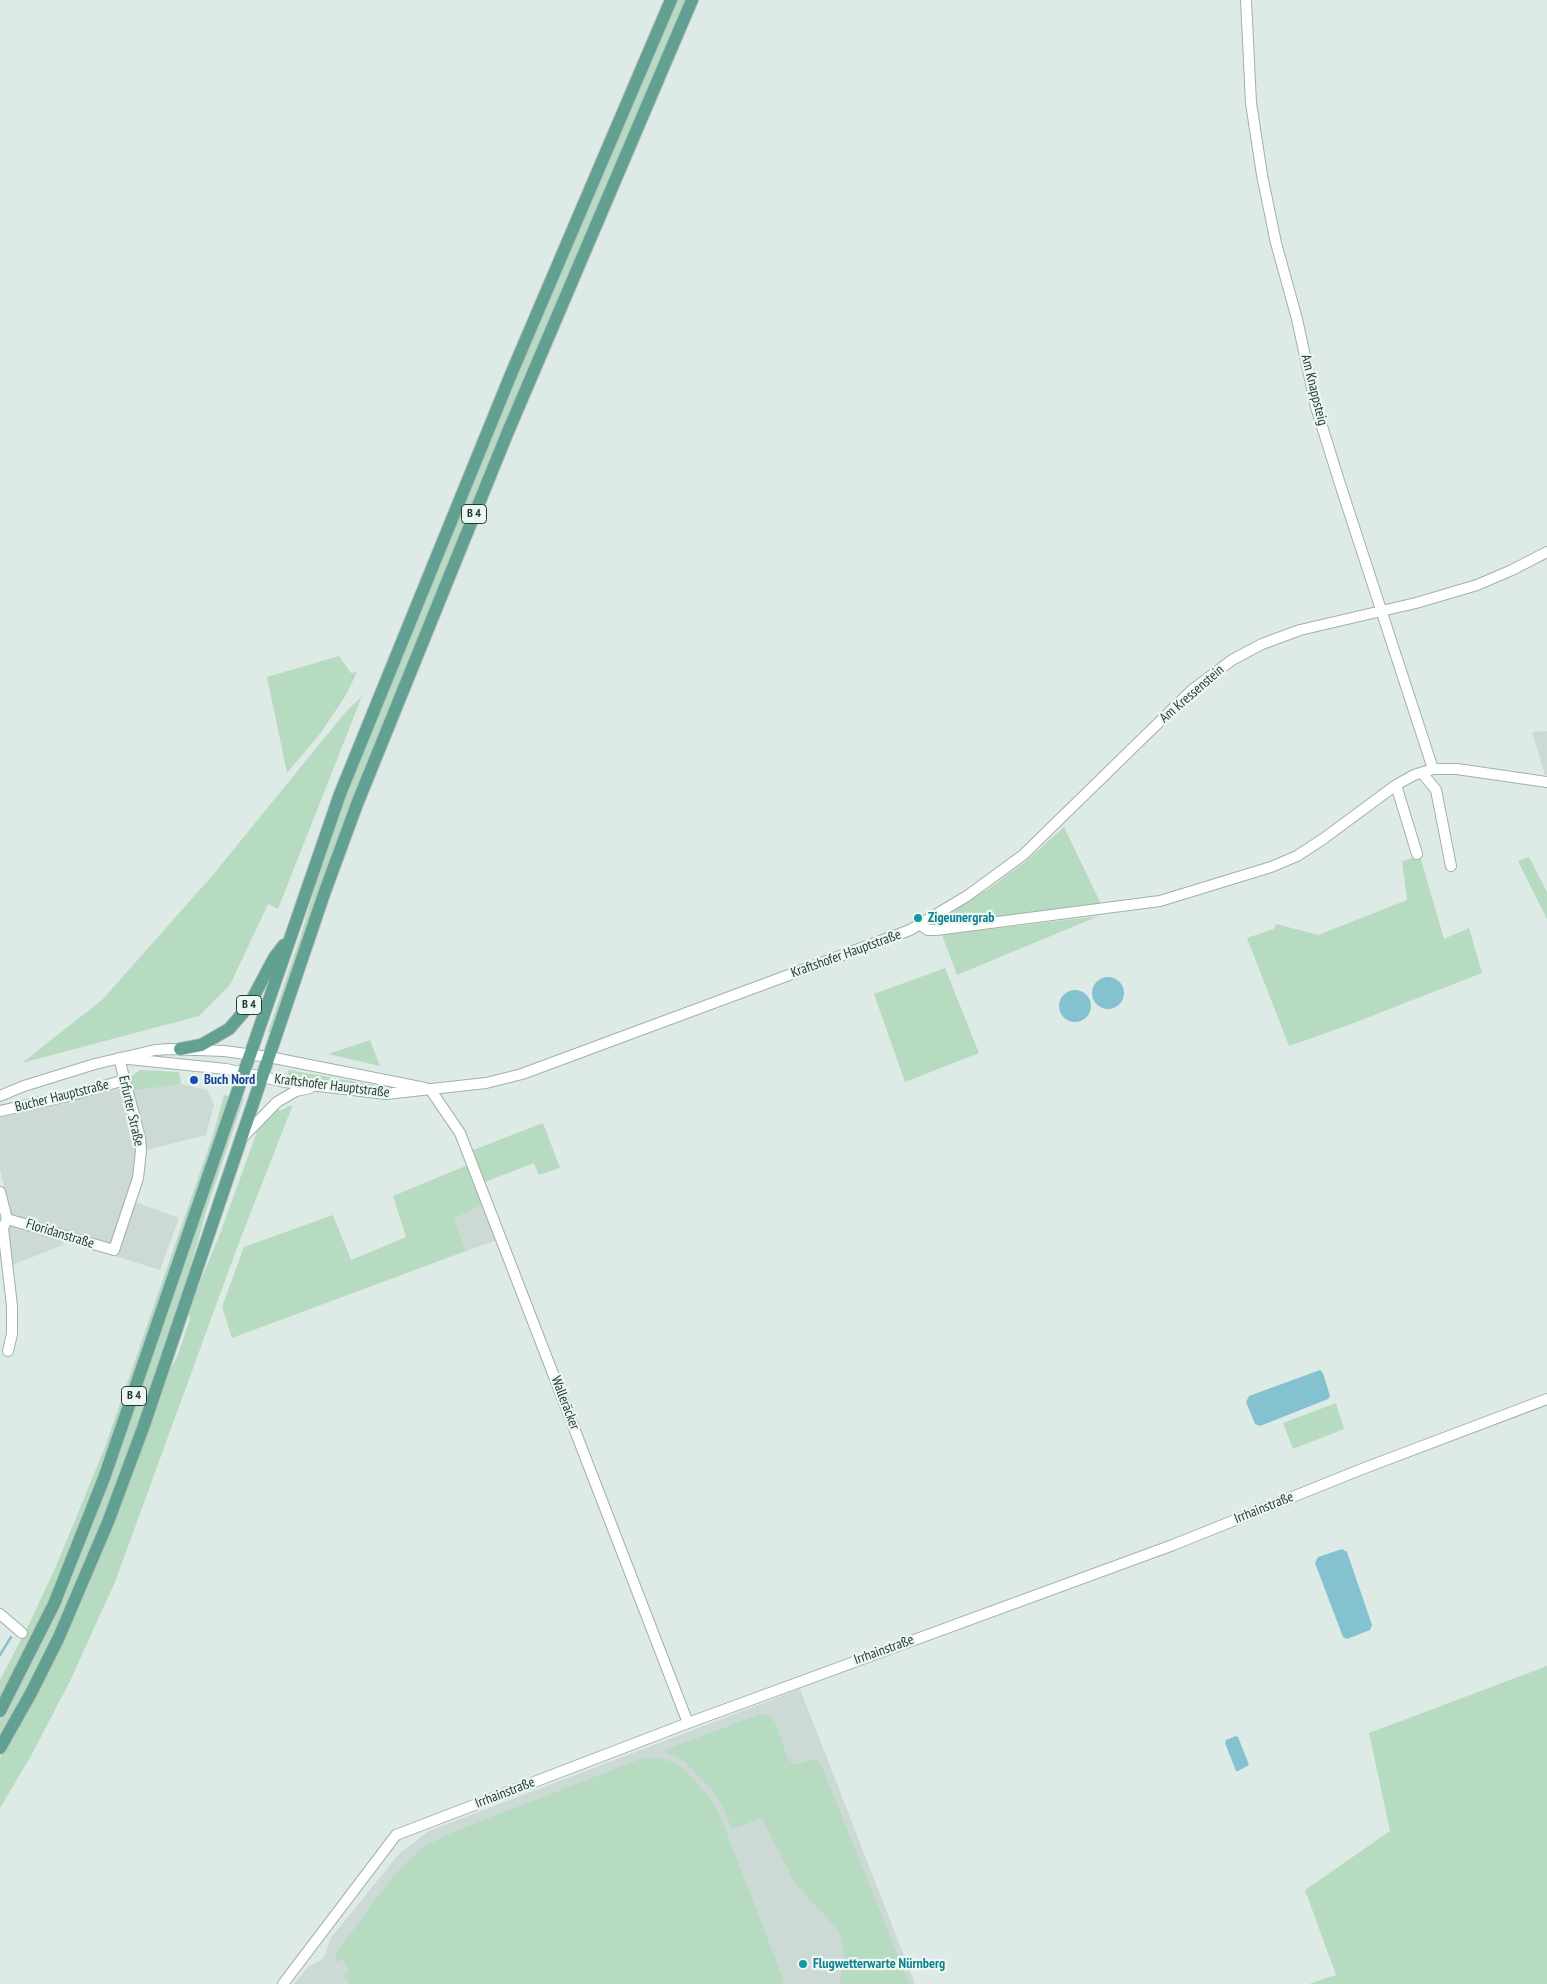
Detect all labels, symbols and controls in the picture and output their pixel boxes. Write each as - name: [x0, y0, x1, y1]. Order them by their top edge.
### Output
- street label: Am Knappsteig: [1297, 353, 1331, 427]
- road number: B 4: [462, 504, 486, 524]
- street label: Am Kressenstein: [1156, 661, 1228, 727]
- place label: Zigeunergrab: [928, 910, 994, 926]
- marker: Zigeunergrab: [912, 912, 924, 924]
- street label: Kraftshofer Hauptstraße: [789, 926, 903, 982]
- road number: B 4: [236, 996, 262, 1014]
- street label: Kraftshofer Hauptstraße: [273, 1071, 391, 1101]
- place label: Buch Nord: [204, 1072, 255, 1088]
- street label: Erfurter Straße: [115, 1074, 147, 1148]
- marker: Buch Nord: [188, 1074, 200, 1086]
- street label: Bucher Hauptstraße: [13, 1076, 111, 1116]
- street label: Floridanstraße: [24, 1216, 96, 1252]
- street label: Walleräcker: [547, 1374, 583, 1432]
- road number: B 4: [122, 1386, 146, 1405]
- street label: Irrhainstraße: [1232, 1489, 1296, 1527]
- street label: Irrhainstraße: [852, 1631, 916, 1669]
- street label: Irrhainstraße: [473, 1774, 537, 1812]
- place label: Flugwetterwarte Nürnberg: [813, 1956, 945, 1972]
- marker: Flugwetterwarte Nürnberg: [797, 1958, 809, 1970]

